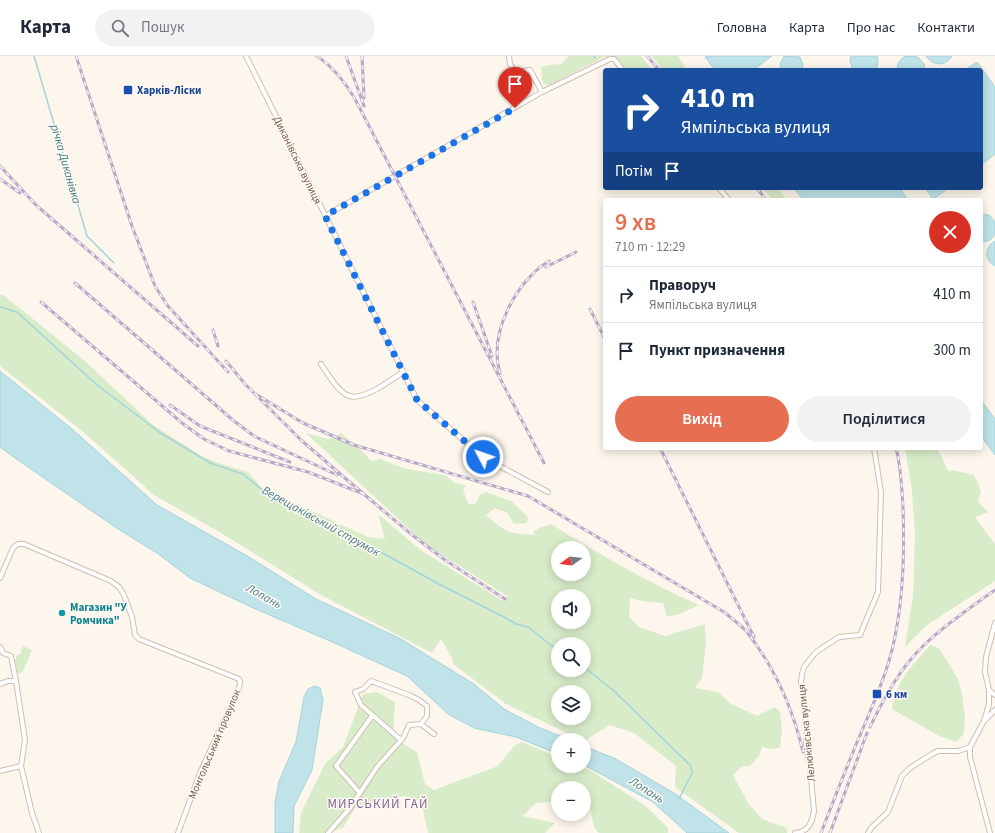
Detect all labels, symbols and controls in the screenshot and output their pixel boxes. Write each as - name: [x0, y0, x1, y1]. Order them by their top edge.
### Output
- search box: [95, 10, 375, 46]
- text: Карта: [20, 14, 71, 41]
- icon: search: [109, 17, 131, 39]
- text: Пошук: [141, 17, 185, 38]
- text: Головна: [717, 18, 767, 38]
- text: Карта: [789, 18, 825, 38]
- text: Про нас: [847, 18, 895, 38]
- text: Контакти: [917, 18, 975, 38]
- pin: [498, 67, 532, 108]
- icon: arrive: [504, 73, 526, 95]
- text: 410 m: [681, 78, 755, 118]
- place label: Харків-Ліски: [137, 83, 201, 98]
- marker: Харків-Ліски: [122, 84, 134, 96]
- icon: right: [615, 84, 667, 136]
- street label: Диканівська вулиця: [270, 114, 325, 207]
- text: Ямпільська вулиця: [681, 115, 831, 140]
- water label: річка Диканівка: [46, 121, 85, 206]
- icon: arrive: [661, 160, 683, 182]
- text: Потім: [615, 161, 653, 182]
- text: 9 хв: [615, 205, 656, 240]
- button: close: [929, 211, 971, 253]
- text: 710 m · 12:29: [615, 238, 685, 256]
- text: Праворуч: [649, 275, 716, 296]
- icon: right: [615, 284, 637, 306]
- text: 410 m: [933, 284, 971, 305]
- text: Ямпільська вулиця: [649, 296, 757, 314]
- icon: arrive: [615, 340, 637, 362]
- text: Пункт призначення: [649, 340, 785, 361]
- text: 300 m: [933, 340, 971, 361]
- button: Вихід: [615, 396, 789, 442]
- button: Поділитися: [797, 396, 971, 442]
- position arrow: [462, 436, 504, 478]
- water label: Верещаківський струмок: [259, 482, 383, 561]
- north arrow: [551, 541, 591, 581]
- map controls: [551, 541, 591, 821]
- water label: Лопань: [242, 579, 285, 613]
- button: sound: [551, 589, 591, 629]
- place label: Магазин "У Ромчика": [70, 600, 127, 628]
- marker: Магазин "У Ромчика": [57, 608, 67, 618]
- button: search: [551, 637, 591, 677]
- street label: Лелюківська вулиця: [794, 683, 819, 782]
- button: layers: [551, 685, 591, 725]
- street label: Монгольський провулок: [185, 686, 245, 801]
- place label: 6 км: [886, 687, 907, 702]
- marker: 6 км: [871, 688, 883, 700]
- button: +: [551, 733, 591, 773]
- water label: Лопань: [625, 772, 667, 808]
- button: −: [551, 781, 591, 821]
- district label: МИРСЬКИЙ ГАЙ: [328, 795, 428, 813]

